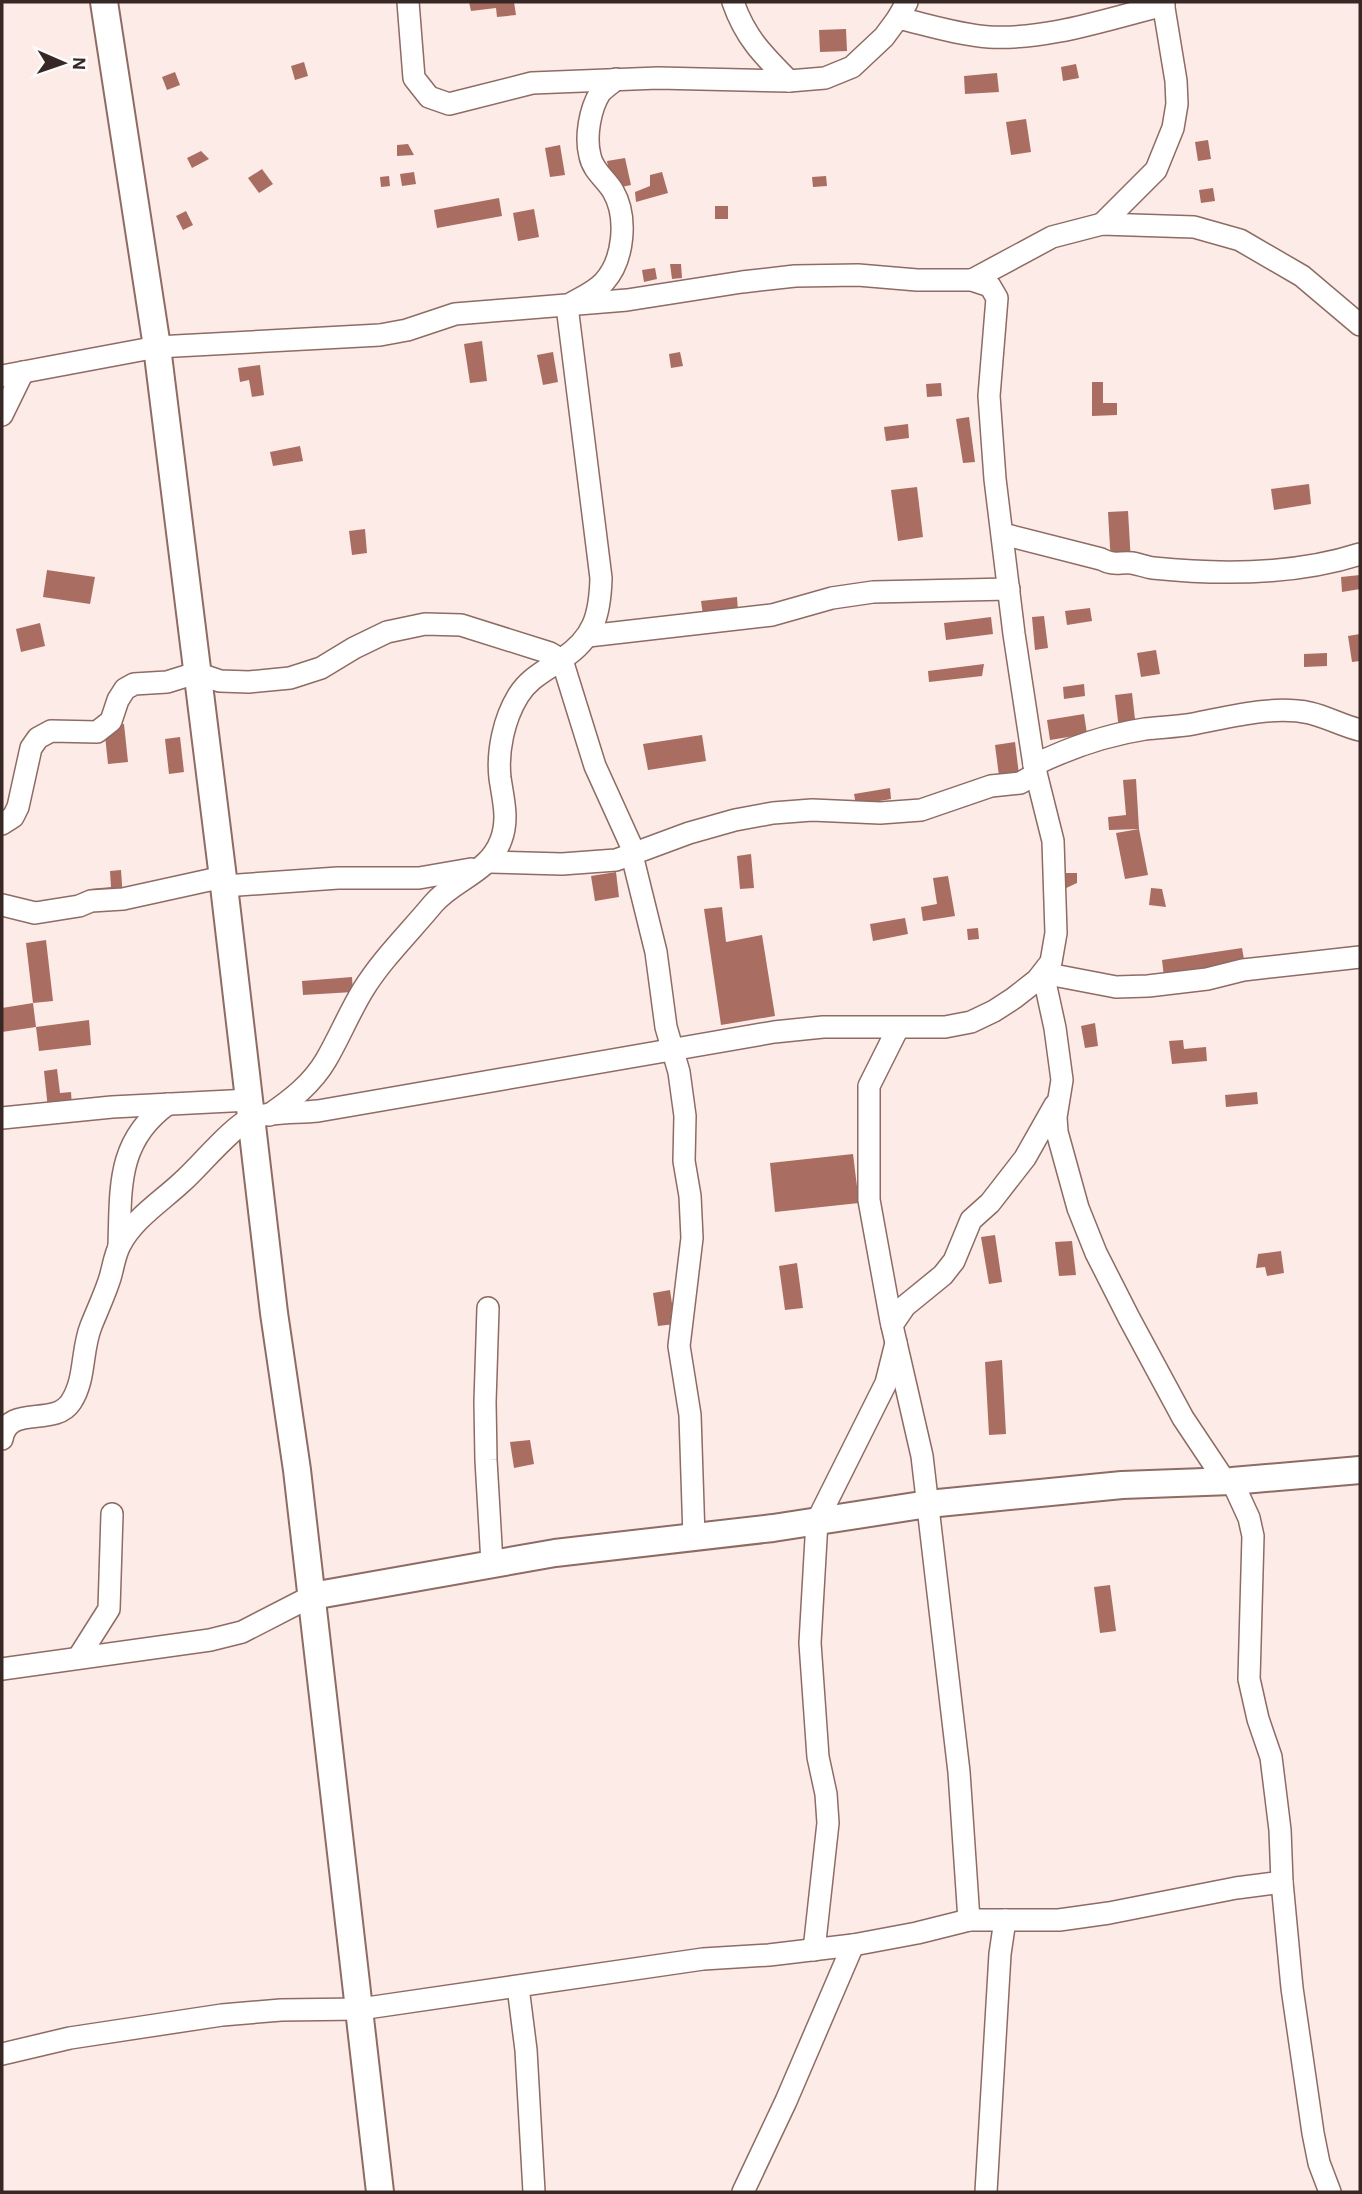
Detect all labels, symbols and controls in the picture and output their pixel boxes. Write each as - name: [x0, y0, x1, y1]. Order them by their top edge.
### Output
- north arrow: [28, 28, 98, 98]
- text: N: [69, 57, 88, 70]

